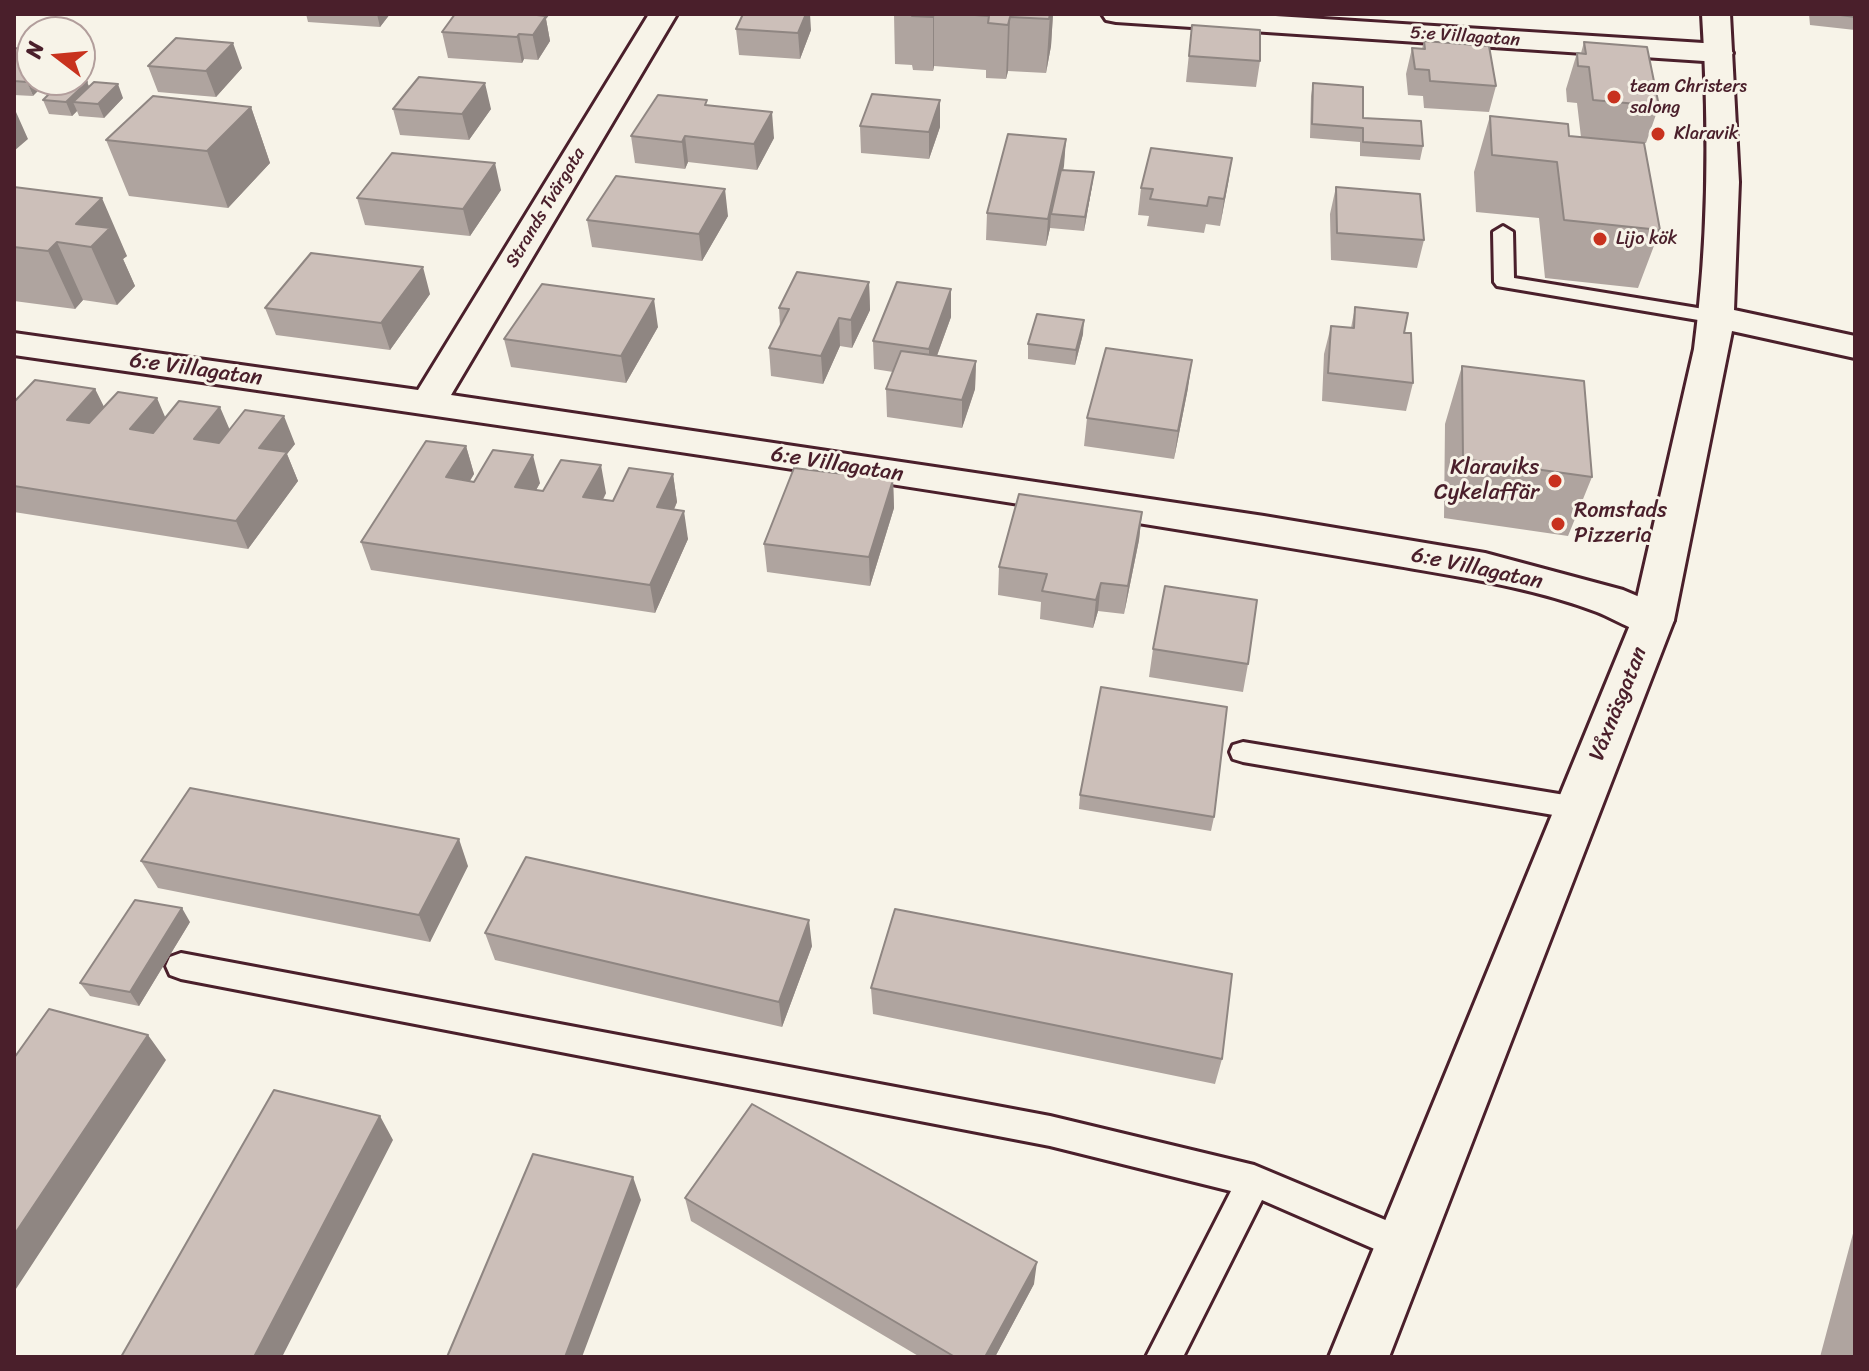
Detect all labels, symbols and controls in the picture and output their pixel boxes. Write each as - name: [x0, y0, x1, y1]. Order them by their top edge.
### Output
- north arrow: [16, 16, 96, 96]
- street label: 5:e Villagatan: [1409, 22, 1521, 52]
- text: N: [14, 37, 55, 63]
- place label: team Christers salong: [1630, 76, 1747, 118]
- marker: team Christers salong: [1605, 88, 1623, 106]
- place label: Klaravik: [1674, 123, 1738, 145]
- marker: Klaravik: [1649, 125, 1667, 143]
- street label: Strands Tvärgata: [502, 144, 590, 272]
- place label: Lijo kök: [1616, 228, 1677, 250]
- marker: Lijo kök: [1591, 230, 1609, 248]
- street label: 6:e Villagatan: [128, 348, 264, 392]
- street label: 6:e Villagatan: [769, 442, 905, 488]
- place label: Klaraviks Cykelaffär: [1434, 455, 1539, 506]
- marker: Klaraviks Cykelaffär: [1546, 472, 1564, 490]
- place label: Romstads Pizzeria: [1574, 498, 1667, 550]
- marker: Romstads Pizzeria: [1549, 515, 1567, 533]
- street label: 6:e Villagatan: [1409, 542, 1545, 596]
- street label: Våxnäsgatan: [1584, 643, 1654, 765]

